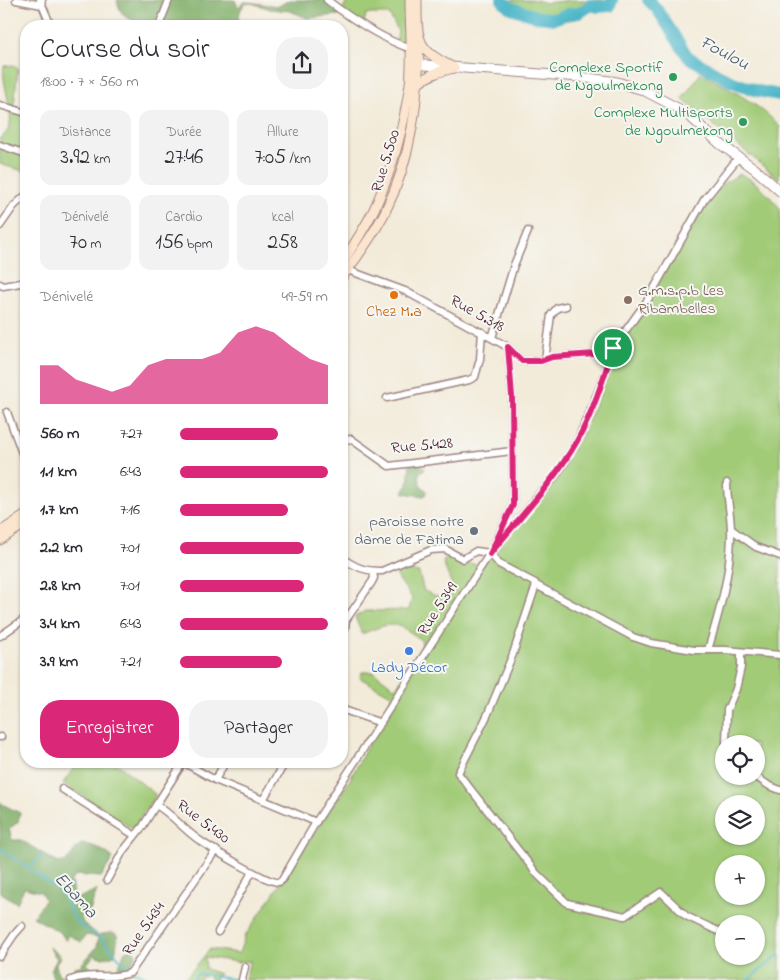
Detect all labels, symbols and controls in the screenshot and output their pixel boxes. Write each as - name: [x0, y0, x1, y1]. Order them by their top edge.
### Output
- text: Course du soir: [40, 30, 210, 71]
- water label: Foulou: [695, 30, 753, 78]
- button: share: [276, 37, 328, 89]
- place label: Complexe Sportif de Ngoulmekong: [549, 56, 664, 98]
- text: 18:00 · 7 × 560 m: [40, 70, 139, 94]
- marker: Complexe Sportif de Ngoulmekong: [667, 71, 679, 83]
- place label: Complexe Multisports de Ngoulmekong: [594, 101, 733, 143]
- marker: Complexe Multisports de Ngoulmekong: [737, 116, 749, 128]
- text: Distance: [60, 122, 111, 143]
- text: Durée: [166, 122, 202, 143]
- text: Allure: [267, 122, 299, 143]
- street label: Rue 5.500: [365, 127, 407, 195]
- text: 3.92: [60, 143, 90, 173]
- text: 27:46: [165, 143, 203, 173]
- text: 7:05: [254, 143, 286, 173]
- text: km: [90, 149, 110, 170]
- text: /km: [286, 149, 311, 170]
- text: Dénivelé: [62, 207, 109, 228]
- text: Cardio: [165, 207, 203, 228]
- text: kcal: [272, 207, 294, 228]
- text: 70: [69, 228, 87, 258]
- text: 156: [155, 228, 183, 258]
- text: 258: [267, 228, 298, 258]
- text: m: [87, 234, 101, 255]
- text: bpm: [183, 234, 213, 255]
- place label: G.m.s.p.b Les Ribambelles: [638, 279, 724, 321]
- text: Dénivelé: [40, 285, 93, 309]
- text: 49–59 m: [282, 285, 328, 309]
- marker: Chez M.a: [388, 289, 400, 301]
- street label: Rue 5.318: [445, 289, 509, 339]
- marker: G.m.s.p.b Les Ribambelles: [622, 294, 634, 306]
- place label: Chez M.a: [366, 300, 422, 324]
- pin: [592, 327, 634, 369]
- icon: arrive: [599, 334, 627, 362]
- text: 560 m: [40, 422, 80, 446]
- text: 7:27: [120, 422, 143, 446]
- street label: Rue 5.428: [390, 431, 454, 461]
- text: 1.1 km: [40, 460, 77, 484]
- text: 6:43: [120, 460, 142, 484]
- text: 1.7 km: [40, 498, 78, 522]
- text: 7:16: [120, 498, 140, 522]
- place label: paroisse notre dame de Fatima: [354, 510, 465, 552]
- marker: paroisse notre dame de Fatima: [468, 525, 480, 537]
- text: 2.2 km: [40, 536, 83, 560]
- text: 7:01: [120, 536, 140, 560]
- text: 2.8 km: [40, 574, 81, 598]
- text: 7:01: [120, 574, 140, 598]
- street label: Rue 5.349: [412, 577, 464, 641]
- text: 3.4 km: [40, 612, 80, 636]
- text: 6:43: [120, 612, 142, 636]
- marker: Lady Décor: [403, 645, 415, 657]
- text: 3.9 km: [40, 650, 78, 674]
- text: 7:21: [120, 650, 141, 674]
- place label: Lady Décor: [371, 656, 447, 680]
- button: Enregistrer: [40, 700, 179, 758]
- button: Partager: [189, 700, 328, 758]
- map controls: [715, 735, 765, 965]
- button: locate: [715, 735, 765, 785]
- street label: Rue 5.430: [171, 794, 235, 850]
- button: layers: [715, 795, 765, 845]
- button: +: [715, 855, 765, 905]
- water label: Ebama: [47, 867, 103, 925]
- street label: Rue 5.434: [117, 897, 172, 961]
- button: −: [715, 915, 765, 965]

